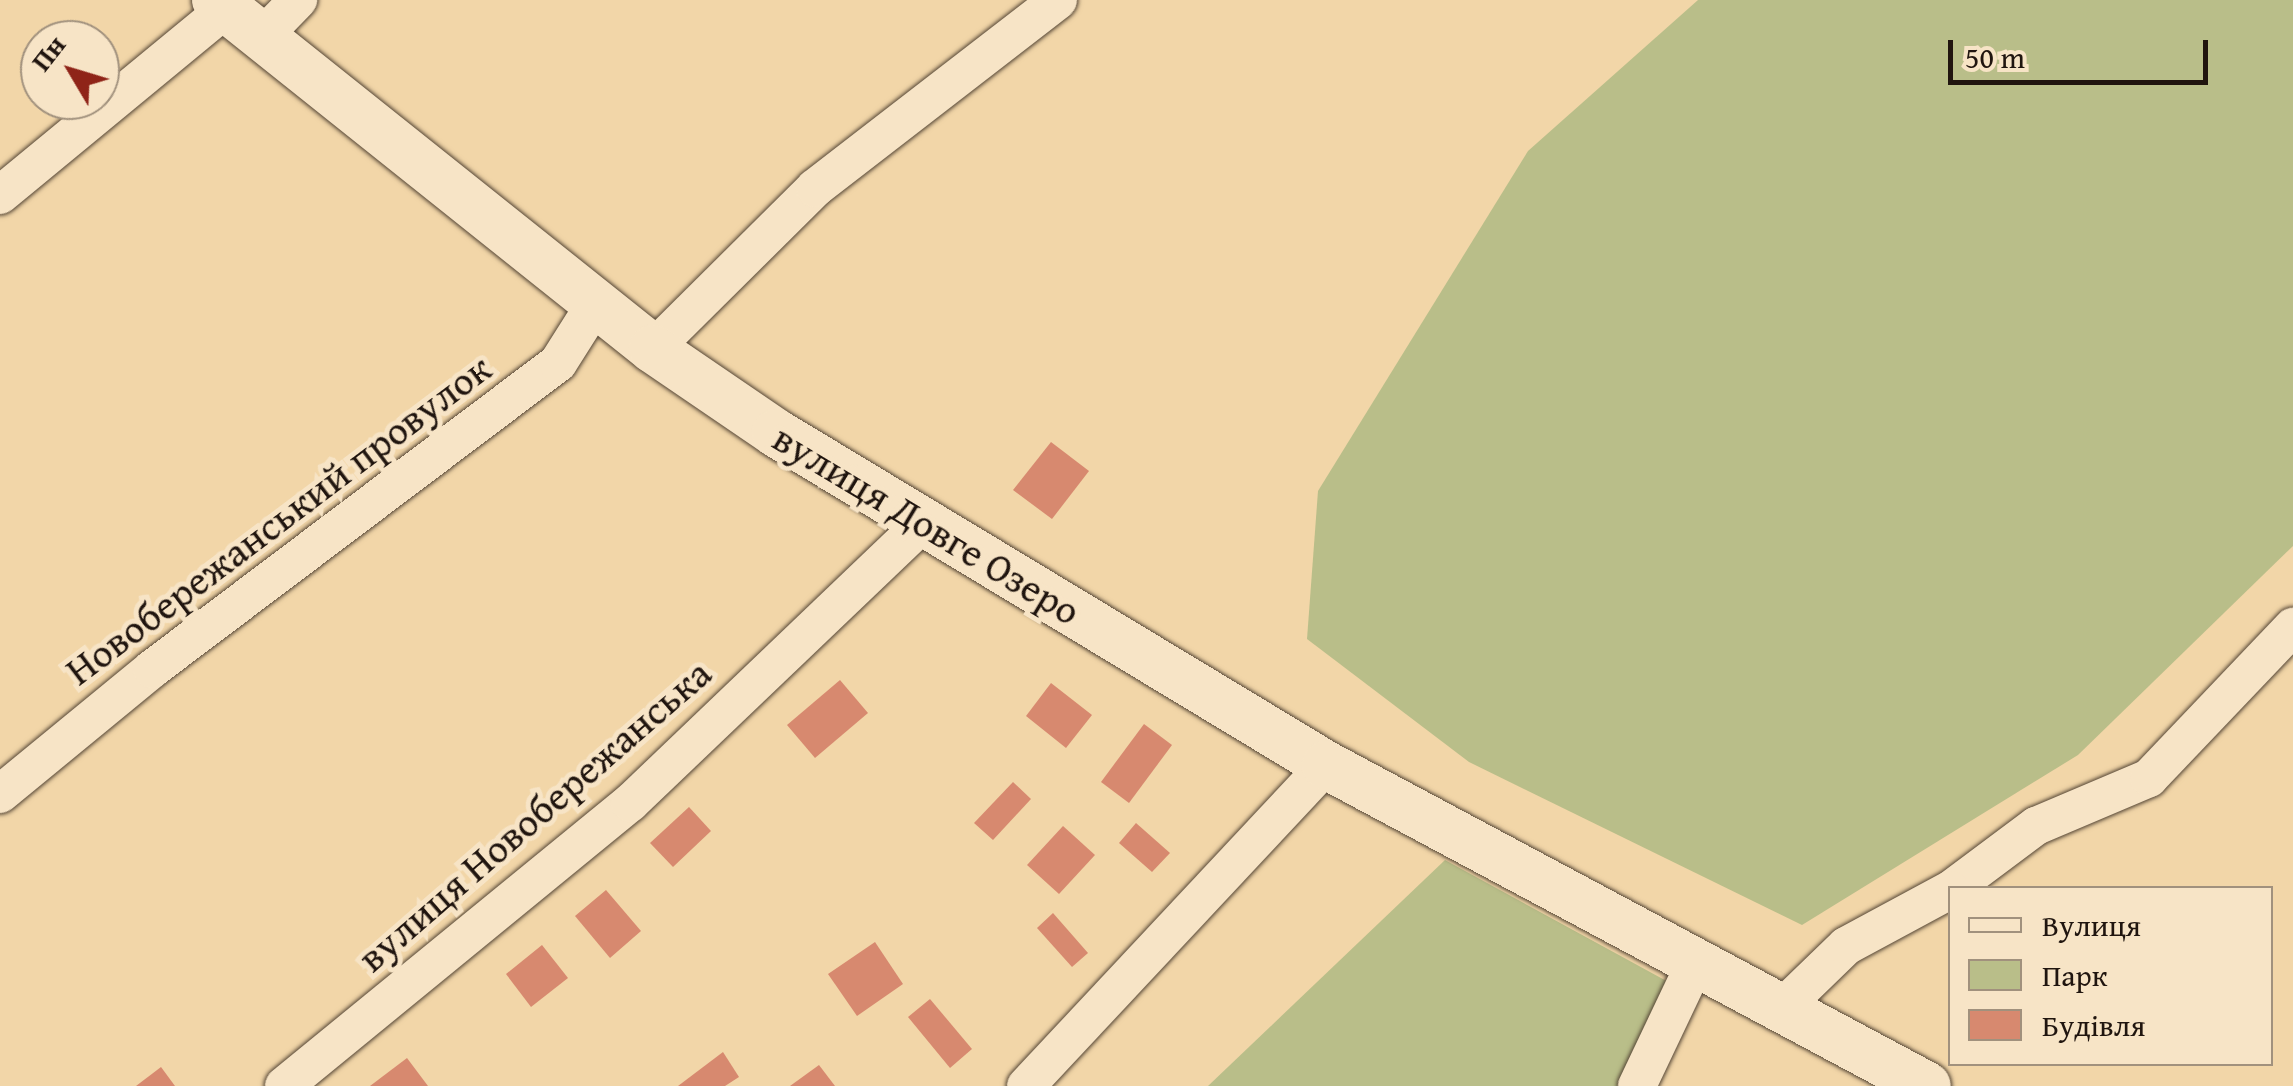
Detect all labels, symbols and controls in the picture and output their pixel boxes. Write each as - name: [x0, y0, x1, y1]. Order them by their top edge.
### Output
- north arrow: [20, 20, 120, 120]
- scale bar: [1953, 20, 2213, 82]
- text: Пн: [20, 26, 75, 79]
- text: 50 m: [1965, 35, 2025, 79]
- street label: Новобережанський провулок: [56, 343, 500, 695]
- street label: вулиця Довге Озеро: [765, 413, 1089, 635]
- street label: вулиця Новобережанська: [348, 649, 720, 981]
- legend: [1948, 886, 2273, 1066]
- text: Вулиця: [2042, 903, 2141, 947]
- text: Парк: [2042, 953, 2108, 997]
- text: Будівля: [2042, 1003, 2145, 1047]

